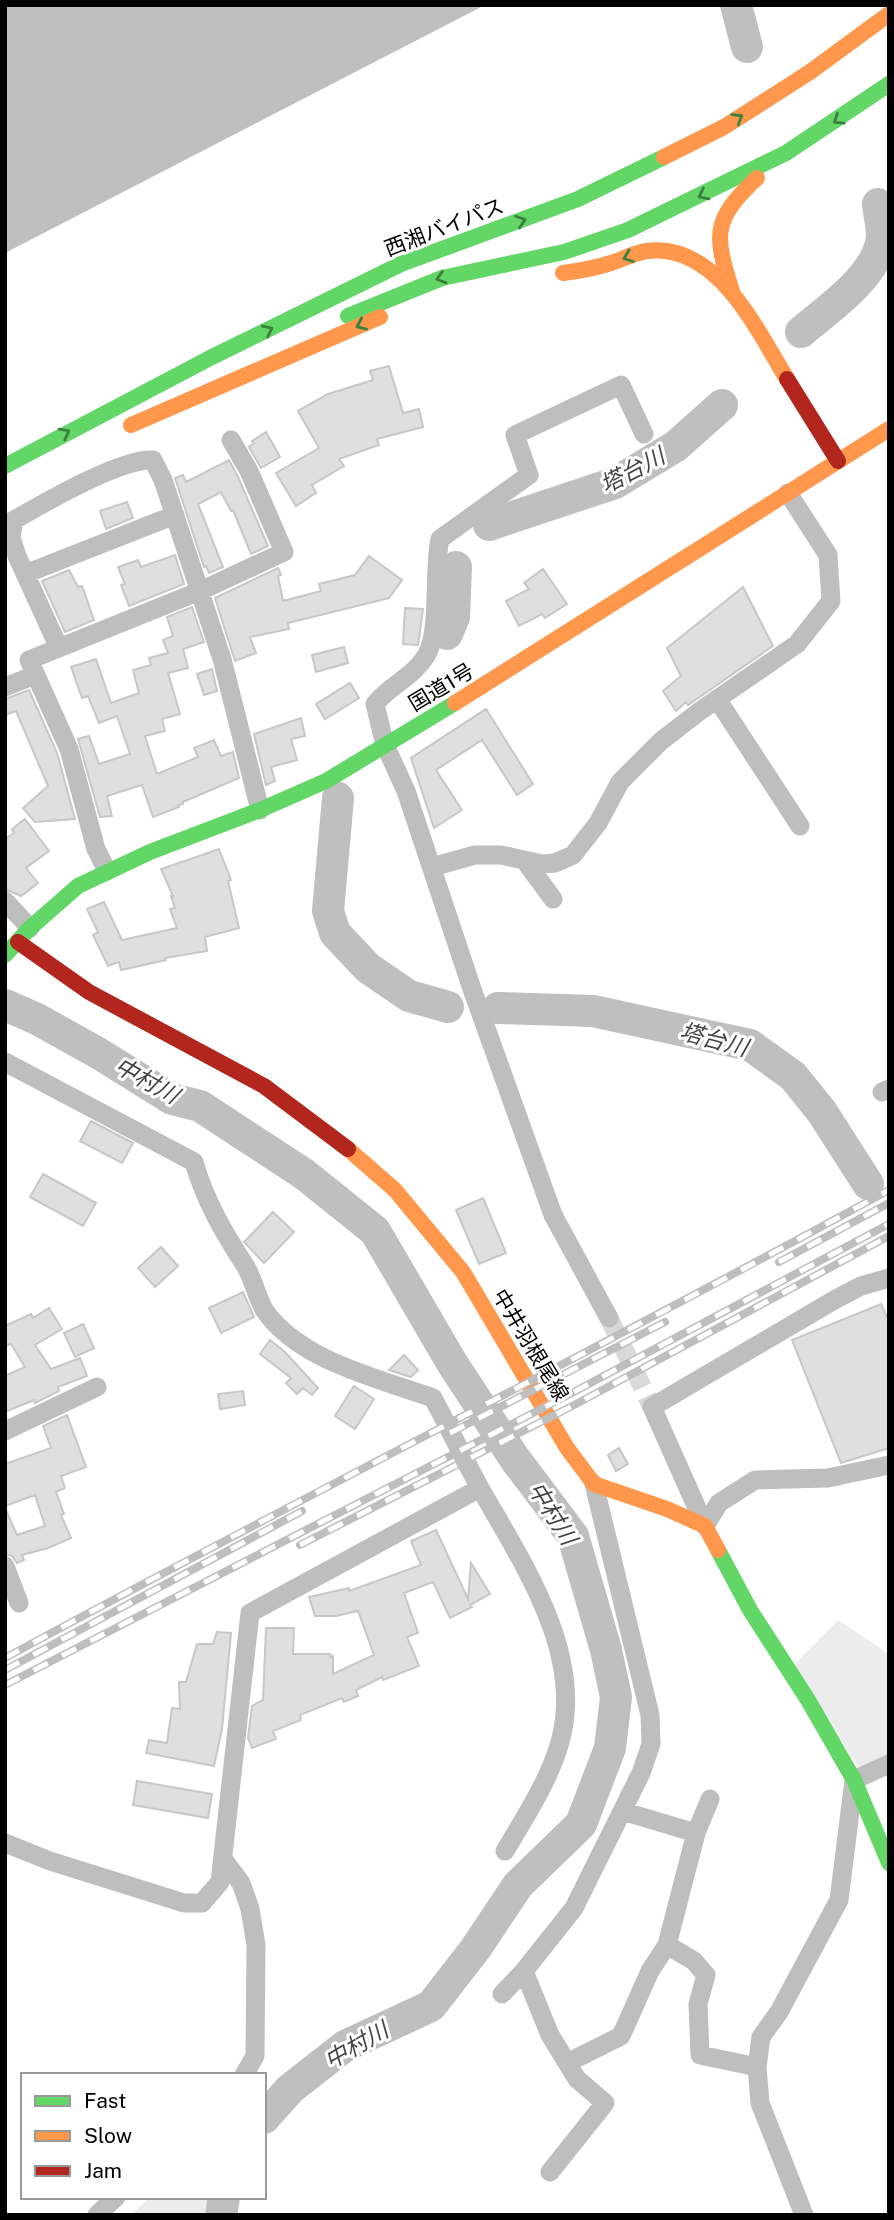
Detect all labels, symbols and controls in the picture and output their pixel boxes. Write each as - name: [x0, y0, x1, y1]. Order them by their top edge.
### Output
- one-way arrow: [833, 112, 846, 125]
- one-way arrow: [731, 113, 744, 126]
- one-way arrow: [698, 187, 710, 201]
- street label: 西湘バイパス: [381, 193, 507, 261]
- one-way arrow: [515, 214, 527, 229]
- one-way arrow: [623, 249, 635, 263]
- one-way arrow: [435, 270, 447, 285]
- one-way arrow: [356, 317, 369, 331]
- one-way arrow: [261, 324, 273, 338]
- one-way arrow: [58, 428, 70, 441]
- water label: 塔台川: [595, 440, 671, 498]
- street label: 国道1号: [404, 658, 478, 716]
- water label: 塔台川: [677, 1017, 754, 1062]
- water label: 中村川: [110, 1051, 186, 1110]
- street label: 中井羽根尾線: [488, 1285, 574, 1405]
- water label: 中村川: [523, 1477, 584, 1552]
- water label: 中村川: [319, 2015, 395, 2074]
- legend: [21, 2073, 266, 2199]
- text: Fast: [84, 2088, 126, 2113]
- text: Slow: [84, 2123, 132, 2148]
- text: Jam: [84, 2158, 122, 2183]

